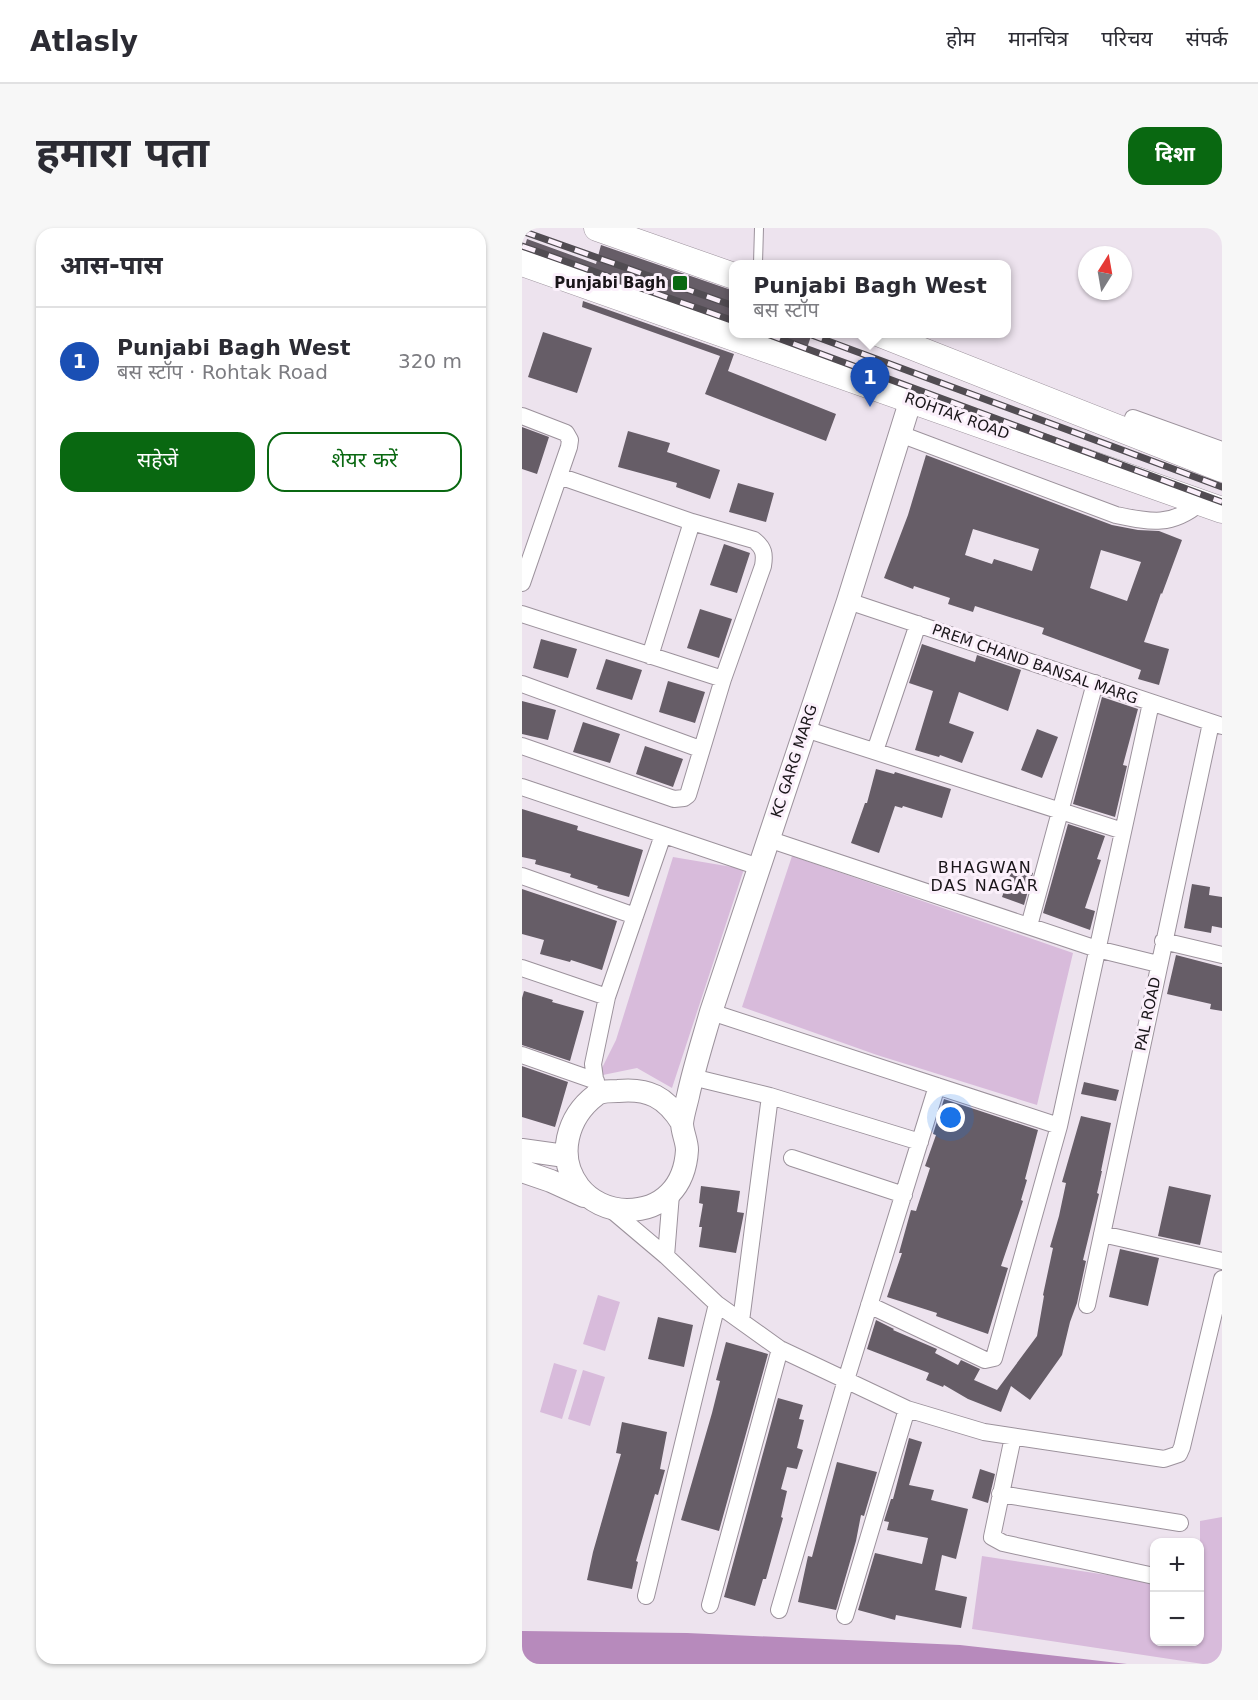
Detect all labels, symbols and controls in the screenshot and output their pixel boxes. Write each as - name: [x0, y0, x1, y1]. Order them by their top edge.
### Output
- text: Atlasly: [30, 25, 138, 58]
- text: होम: [946, 27, 975, 51]
- text: मानचित्र: [1008, 27, 1068, 51]
- text: परिचय: [1101, 27, 1153, 51]
- text: संपर्क: [1186, 27, 1228, 51]
- button: दिशा: [1128, 127, 1222, 185]
- text: हमारा पता: [36, 128, 209, 177]
- north arrow: [1078, 246, 1132, 300]
- text: आस-पास: [60, 250, 163, 280]
- popup: [729, 260, 1011, 338]
- text: Punjabi Bagh West: [753, 273, 987, 298]
- place label: Punjabi Bagh: [554, 274, 666, 292]
- marker: Punjabi Bagh: [671, 274, 689, 292]
- text: बस स्टॉप: [753, 298, 819, 322]
- text: Punjabi Bagh West: [117, 335, 350, 360]
- text: 1: [73, 349, 86, 373]
- text: 320 m: [398, 349, 462, 373]
- pin: 1: [850, 358, 890, 407]
- text: बस स्टॉप · Rohtak Road: [117, 360, 328, 384]
- street label: ROHTAK ROAD: [902, 389, 1012, 443]
- button: सहेजें: [60, 432, 255, 492]
- button: शेयर करें: [267, 432, 462, 492]
- street label: PREM CHAND BANSAL MARG: [930, 620, 1140, 708]
- street label: KC GARG MARG: [767, 702, 821, 820]
- district label: BHAGWAN DAS NAGAR: [931, 858, 1039, 895]
- street label: PAL ROAD: [1131, 975, 1165, 1053]
- your location: [936, 1103, 965, 1132]
- map controls: [1150, 1538, 1204, 1646]
- button: +: [1150, 1538, 1204, 1592]
- button: −: [1150, 1592, 1204, 1646]

